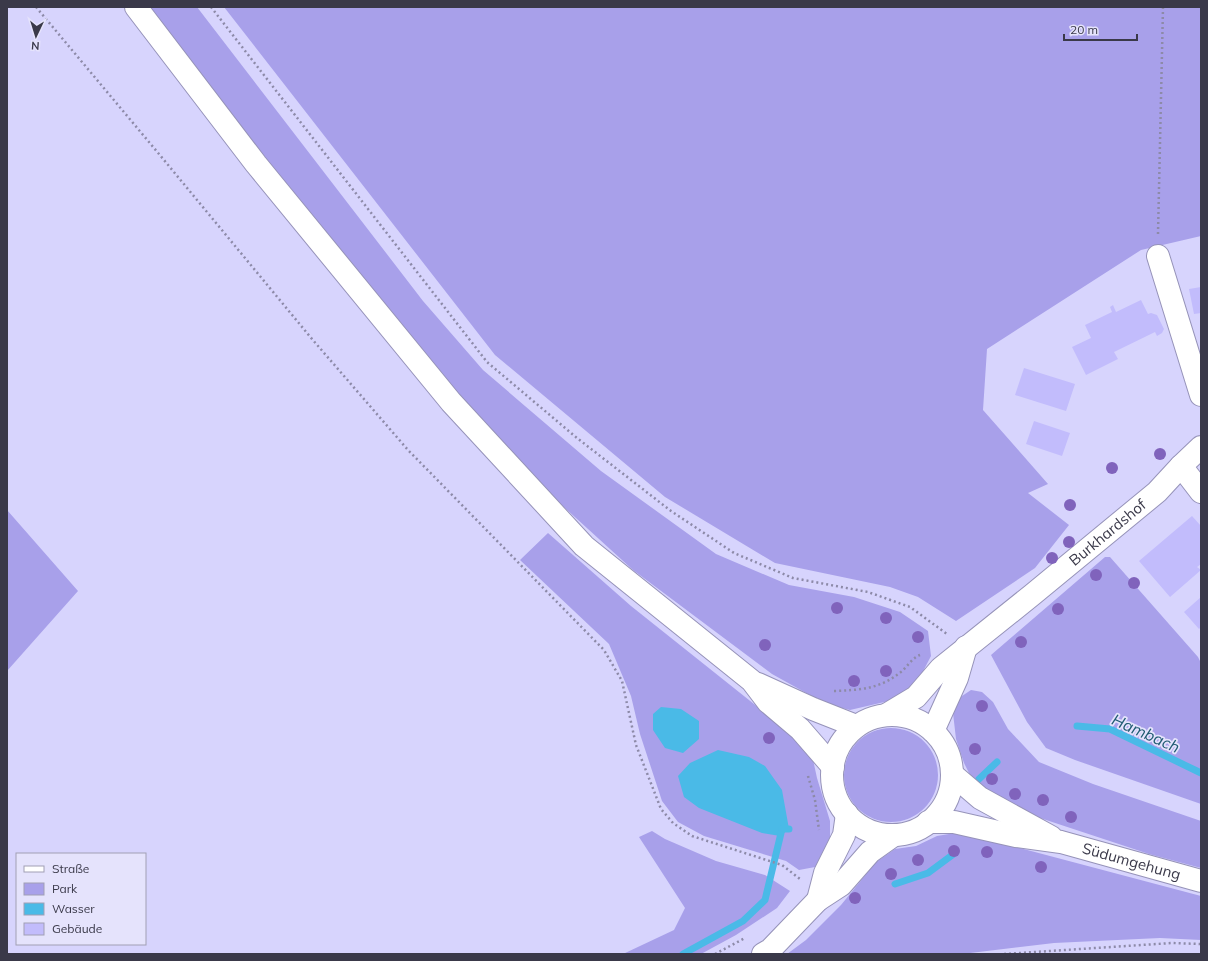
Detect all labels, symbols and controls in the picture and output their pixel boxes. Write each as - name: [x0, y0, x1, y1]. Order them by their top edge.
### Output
- north arrow: [16, 16, 56, 56]
- scale bar: [1064, 16, 1137, 42]
- text: 20 m: [1070, 22, 1098, 37]
- text: N: [31, 39, 40, 53]
- street label: Burkhardshof: [1065, 494, 1150, 569]
- water label: Hambach: [1109, 709, 1183, 757]
- street label: Südumgehung: [1080, 838, 1183, 884]
- legend: [16, 853, 146, 945]
- text: Straße: [52, 861, 89, 876]
- text: Park: [52, 881, 78, 896]
- text: Wasser: [52, 901, 95, 916]
- text: Gebäude: [52, 921, 102, 936]

